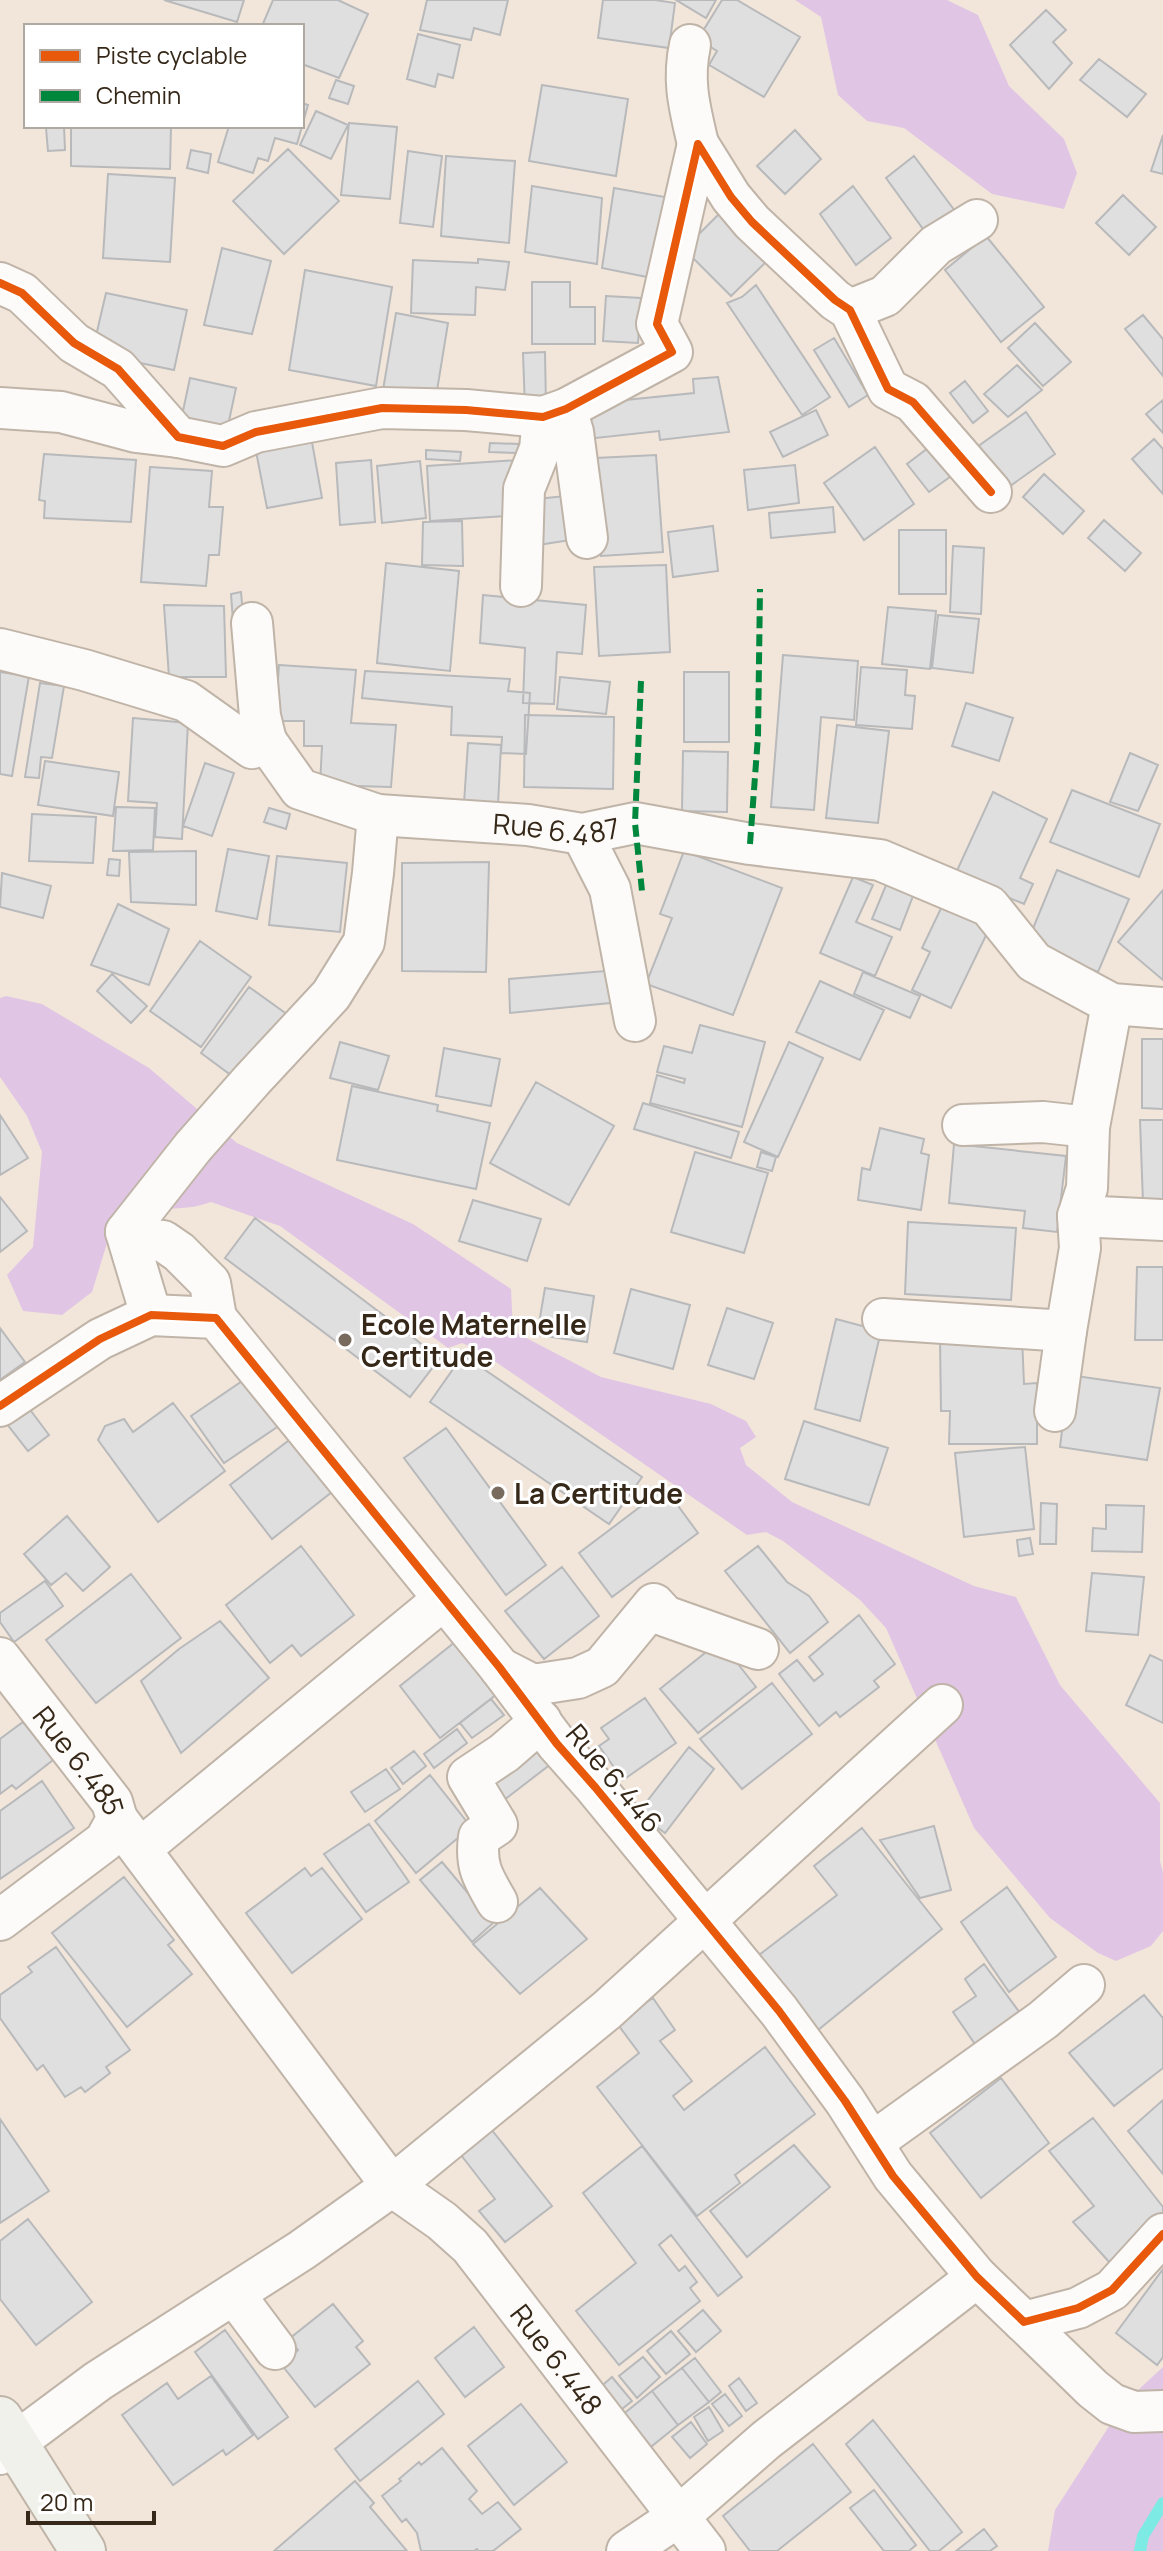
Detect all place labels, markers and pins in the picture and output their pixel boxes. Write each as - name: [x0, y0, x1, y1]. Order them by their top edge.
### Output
- place label: Ecole Maternelle Certitude: [361, 1305, 587, 1375]
- marker: Ecole Maternelle Certitude: [336, 1331, 354, 1349]
- place label: La Certitude: [514, 1474, 683, 1512]
- marker: La Certitude: [489, 1484, 507, 1502]

